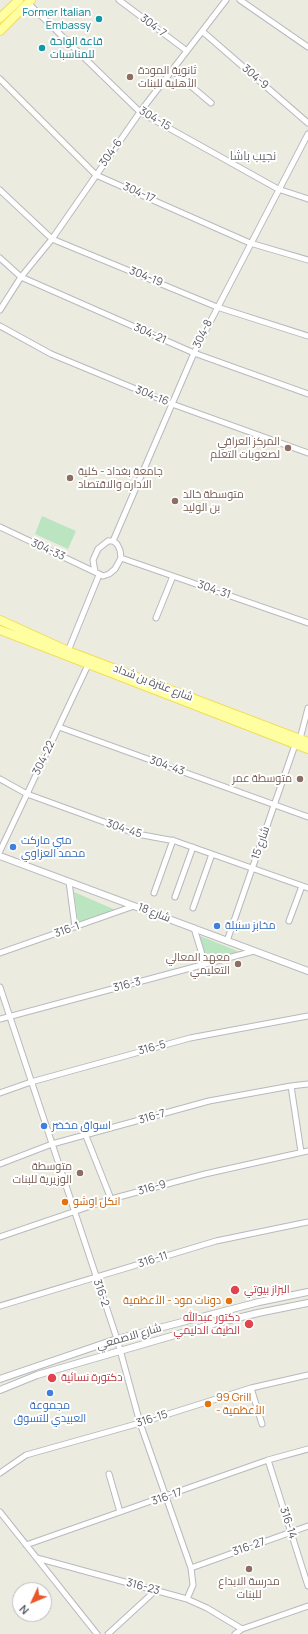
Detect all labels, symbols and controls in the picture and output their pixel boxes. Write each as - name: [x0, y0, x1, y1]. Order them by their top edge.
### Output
- place label: Former Italian Embassy: [22, 6, 91, 32]
- street label: 304-7: [137, 12, 169, 40]
- marker: Former Italian Embassy: [94, 14, 104, 24]
- place label: قاعة الواحة للمناسبات: [50, 35, 103, 61]
- marker: قاعة الواحة للمناسبات: [37, 43, 47, 53]
- street label: 304-9: [239, 62, 271, 92]
- place label: ثانوية المودة الأهلية للبنات: [138, 64, 197, 90]
- marker: ثانوية المودة الأهلية للبنات: [125, 72, 135, 82]
- street label: 304-15: [137, 104, 173, 134]
- street label: 304-6: [97, 137, 125, 169]
- district label: نجيب باشا: [230, 150, 276, 164]
- street label: 304-17: [121, 180, 157, 206]
- street label: 304-19: [127, 264, 165, 290]
- street label: 304-8: [190, 317, 216, 351]
- street label: 304-21: [132, 321, 168, 347]
- street label: 304-16: [133, 383, 171, 409]
- place label: المركز العراقي لصعوبات التعلم: [210, 435, 280, 461]
- marker: المركز العراقي لصعوبات التعلم: [283, 443, 293, 453]
- place label: جامعة بغداد - كلية الاداره والاقتصاد: [78, 465, 163, 491]
- marker: جامعة بغداد - كلية الاداره والاقتصاد: [65, 473, 75, 483]
- place label: متوسطة خالد بن الوليد: [183, 488, 244, 514]
- marker: متوسطة خالد بن الوليد: [170, 496, 180, 506]
- street label: 304-33: [29, 536, 67, 564]
- street label: 304-31: [196, 578, 232, 602]
- street label: شارع عنترة بن شداد: [111, 662, 195, 704]
- street label: 304-22: [30, 739, 58, 777]
- street label: 304-43: [148, 754, 186, 778]
- place label: متوسطة عمر: [232, 772, 292, 786]
- marker: متوسطة عمر: [295, 774, 305, 784]
- street label: 304-45: [104, 817, 144, 841]
- street label: شارع 15: [249, 825, 273, 861]
- place label: مني ماركت محمد العزاوي: [21, 834, 85, 860]
- marker: مني ماركت محمد العزاوي: [8, 842, 18, 852]
- street label: شارع 18: [136, 901, 172, 925]
- place label: مخابز سنبلة: [225, 919, 276, 933]
- street label: 316-1: [53, 920, 81, 940]
- marker: مخابز سنبلة: [212, 921, 222, 931]
- place label: معهد المعالي التعليمي: [166, 951, 230, 977]
- marker: معهد المعالي التعليمي: [233, 959, 243, 969]
- street label: 316-3: [112, 975, 142, 995]
- street label: 316-5: [137, 1038, 167, 1058]
- street label: 316-7: [137, 1107, 167, 1127]
- place label: اسواق مخضر: [52, 1119, 111, 1133]
- marker: اسواق مخضر: [39, 1121, 49, 1131]
- place label: متوسطة الوزيرية للبنات: [12, 1160, 72, 1186]
- marker: متوسطة الوزيرية للبنات: [75, 1168, 85, 1178]
- street label: 316-9: [136, 1178, 168, 1198]
- place label: انكل اوشو: [73, 1195, 120, 1209]
- marker: انكل اوشو: [60, 1197, 70, 1207]
- street label: 316-11: [137, 1249, 169, 1271]
- street label: 316-2: [90, 1278, 112, 1308]
- place label: البزاز بيوتي: [244, 1283, 290, 1297]
- marker: البزاز بيوتي: [229, 1284, 241, 1296]
- place label: دونات مود - الأعظمية: [123, 1294, 221, 1308]
- marker: دونات مود - الأعظمية: [224, 1296, 234, 1306]
- place label: دكتور عبدالله الطيف الدليمي: [173, 1311, 240, 1337]
- marker: دكتور عبدالله الطيف الدليمي: [243, 1318, 255, 1330]
- street label: شارع الاصمعي: [95, 1321, 163, 1353]
- place label: دكتورة نسائية: [61, 1371, 122, 1385]
- marker: دكتورة نسائية: [46, 1372, 58, 1384]
- marker: مجموعة العبيدي للتسوق: [45, 1388, 55, 1398]
- place label: 99 Grill - الأعظمية: [216, 1391, 265, 1417]
- place label: مجموعة العبيدي للتسوق: [14, 1399, 86, 1425]
- marker: 99 Grill - الأعظمية: [203, 1399, 213, 1409]
- street label: 316-15: [135, 1408, 169, 1430]
- street label: 316-17: [150, 1486, 184, 1508]
- street label: 316-14: [277, 1505, 299, 1541]
- street label: 316-27: [231, 1535, 267, 1559]
- marker: مدرسة الابداع للبنات: [244, 1564, 254, 1574]
- place label: مدرسة الابداع للبنات: [218, 1575, 280, 1601]
- street label: 316-23: [125, 1576, 161, 1598]
- north arrow: [12, 1582, 52, 1622]
- text: N: [16, 1602, 32, 1618]

